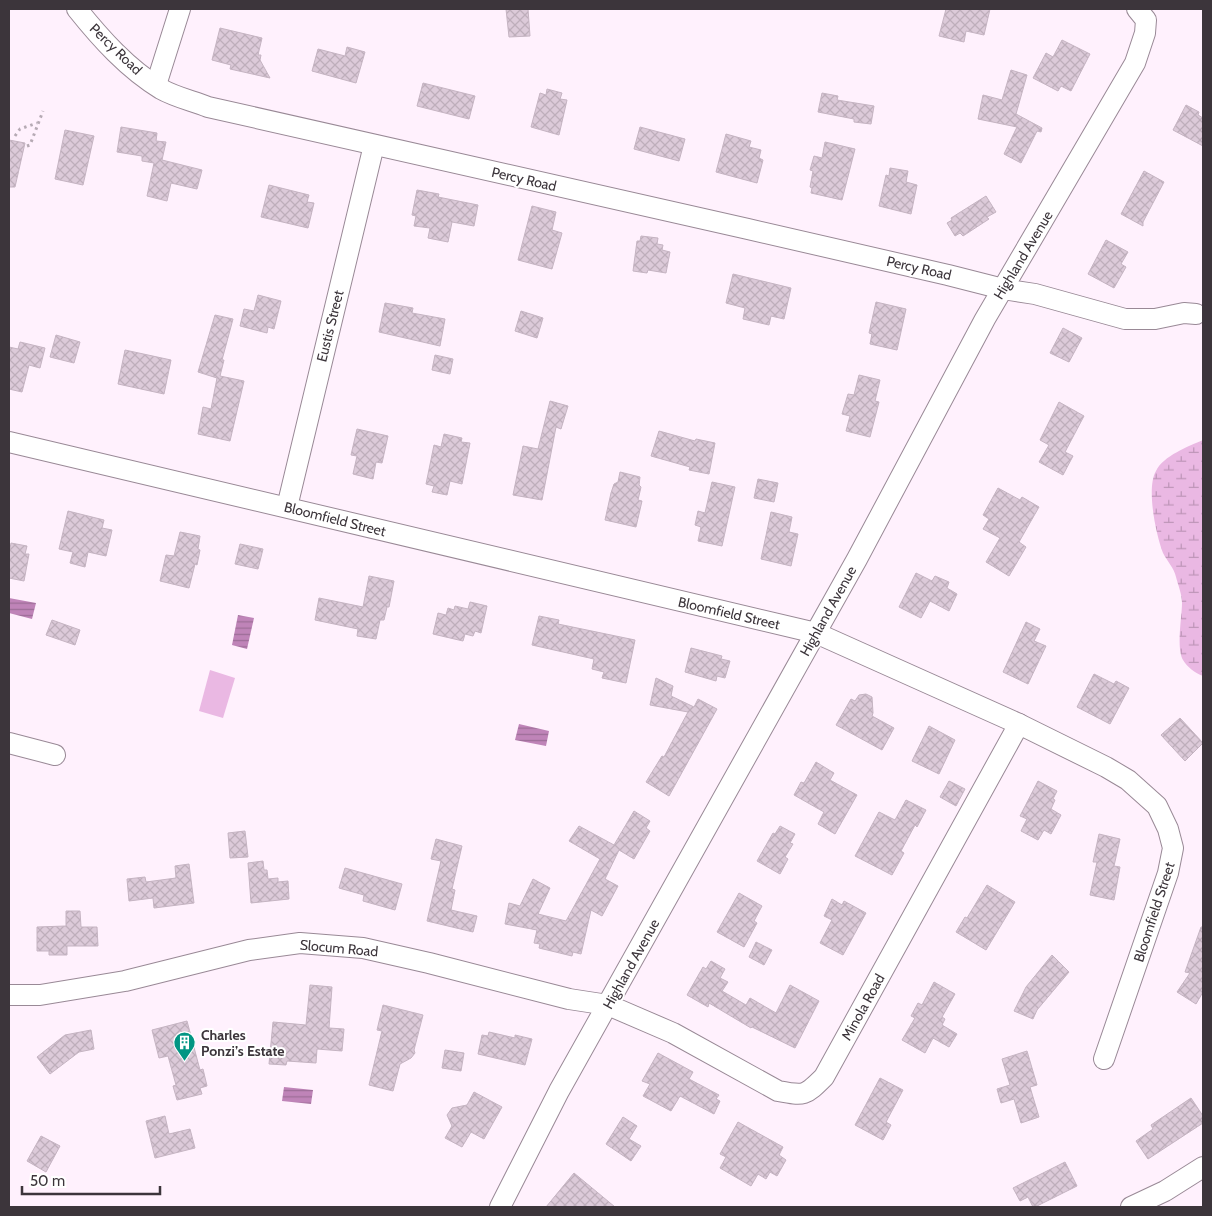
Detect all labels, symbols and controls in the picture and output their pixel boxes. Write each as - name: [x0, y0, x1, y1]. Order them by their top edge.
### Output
- street label: Percy Road: [86, 20, 146, 78]
- street label: Percy Road: [490, 163, 558, 195]
- street label: Highland Avenue: [989, 207, 1057, 303]
- street label: Percy Road: [885, 252, 953, 284]
- street label: Eustis Street: [312, 288, 348, 364]
- street label: Bloomfield Street: [282, 498, 388, 540]
- street label: Highland Avenue: [796, 563, 860, 659]
- street label: Bloomfield Street: [676, 593, 782, 634]
- street label: Bloomfield Street: [1129, 859, 1179, 964]
- street label: Highland Avenue: [599, 916, 663, 1012]
- street label: Slocum Road: [299, 936, 379, 960]
- street label: Minola Road: [837, 971, 889, 1043]
- place label: Charles Ponzi’s Estate: [201, 1026, 284, 1060]
- building icon: Charles Ponzi’s Estate: [173, 1031, 197, 1062]
- scale bar: [22, 1164, 160, 1196]
- text: 50 m: [30, 1172, 65, 1190]

